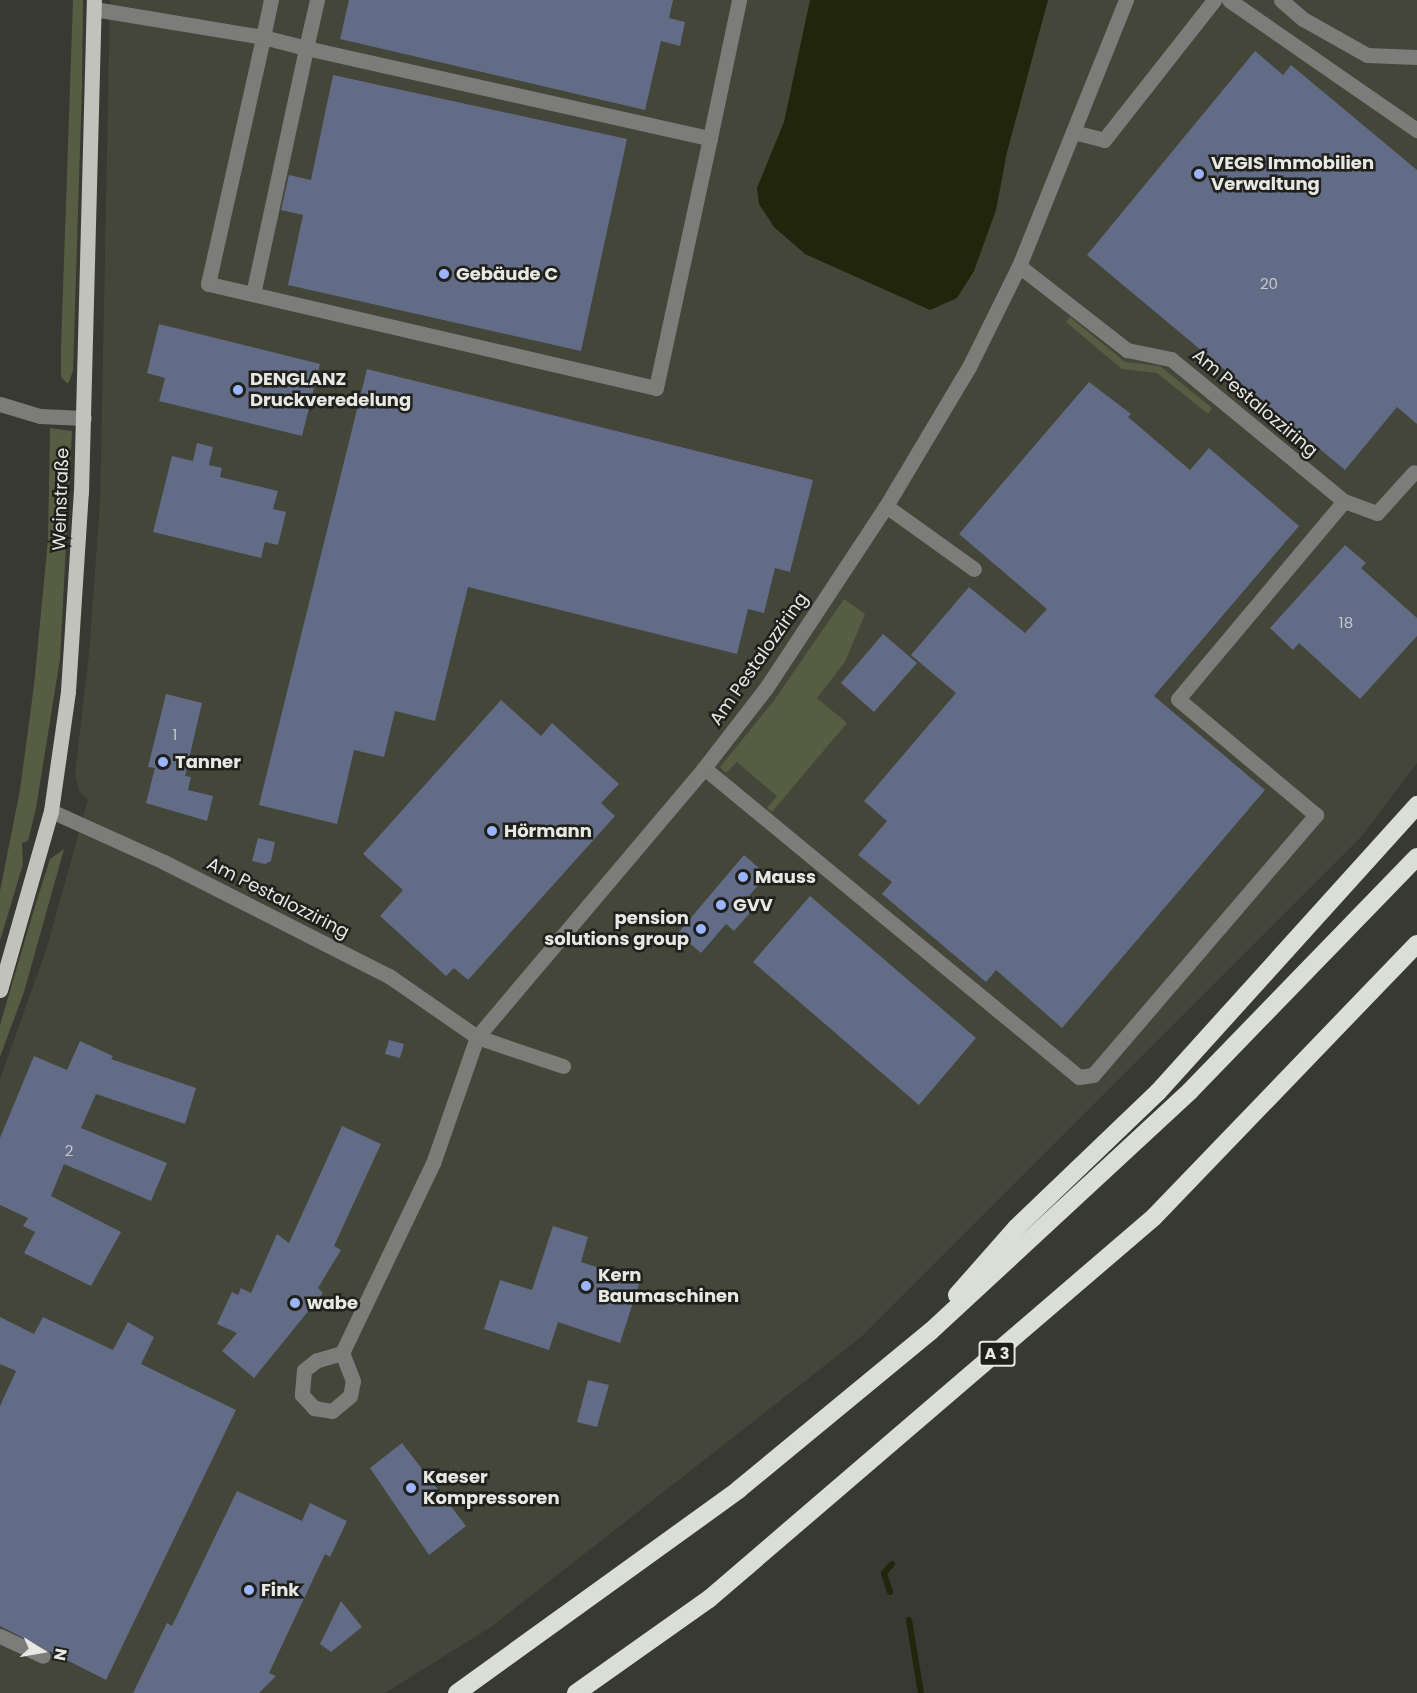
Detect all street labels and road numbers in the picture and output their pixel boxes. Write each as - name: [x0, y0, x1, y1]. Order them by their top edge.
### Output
- street label: Am Pestalozziring: [1188, 344, 1322, 462]
- street label: Weinstraße: [48, 447, 74, 551]
- street label: Am Pestalozziring: [705, 589, 813, 729]
- street label: Am Pestalozziring: [203, 853, 353, 943]
- road number: A 3: [978, 1341, 1016, 1367]

